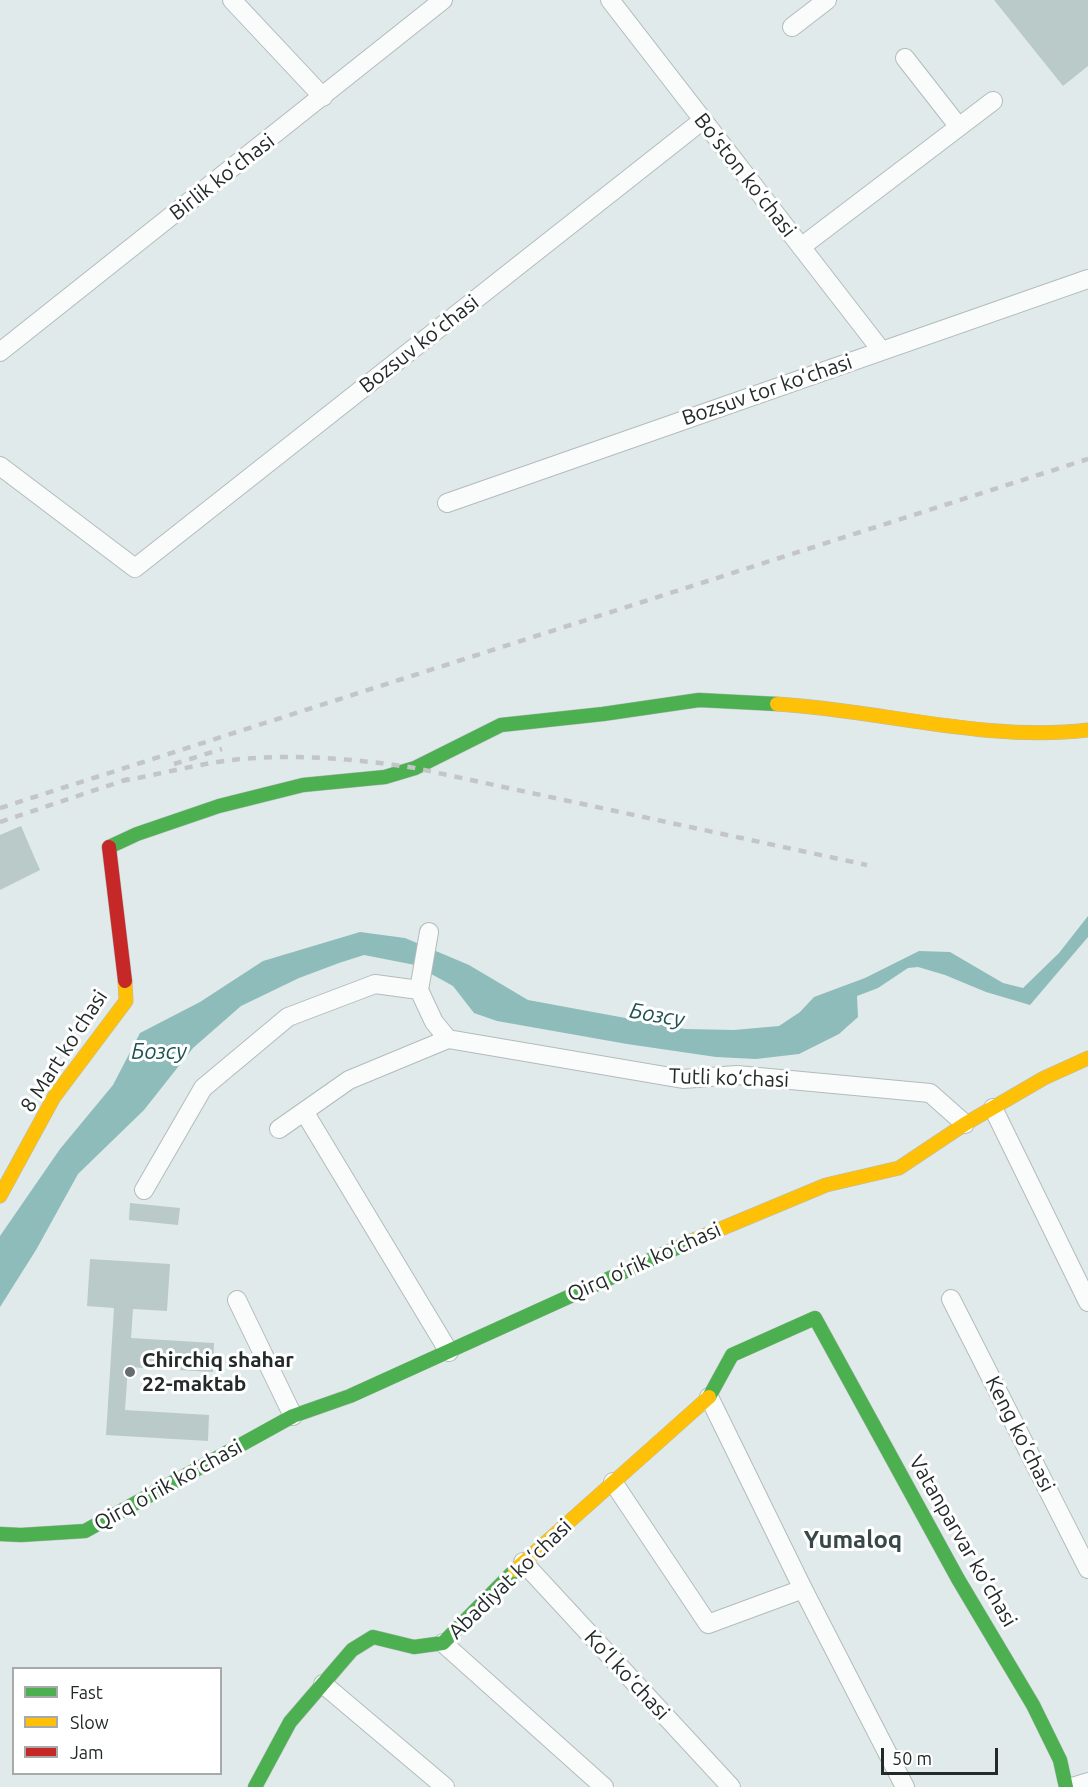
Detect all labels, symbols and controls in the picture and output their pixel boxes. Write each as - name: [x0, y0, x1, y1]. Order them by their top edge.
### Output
- street label: Bo‘ston ko‘chasi: [689, 108, 801, 242]
- street label: Birlik ko‘chasi: [165, 128, 279, 226]
- street label: Bozsuv ko‘chasi: [354, 289, 484, 399]
- street label: Bozsuv tor ko‘chasi: [679, 349, 855, 431]
- street label: 8 Mart ko‘chasi: [15, 985, 113, 1117]
- water label: Бозсу: [627, 997, 687, 1033]
- water label: Бозсу: [131, 1039, 187, 1065]
- street label: Tutli ko‘chasi: [668, 1063, 790, 1093]
- street label: Qirq o‘rik ko‘chasi: [563, 1217, 725, 1307]
- place label: Chirchiq shahar 22-maktab: [142, 1347, 294, 1397]
- marker: Chirchiq shahar 22-maktab: [123, 1365, 137, 1379]
- street label: Keng ko‘chasi: [980, 1372, 1060, 1496]
- street label: Qirq o‘rik ko‘chasi: [90, 1434, 246, 1536]
- street label: Vatanparvar ko‘chasi: [904, 1451, 1022, 1631]
- street label: Abadiyat ko‘chasi: [443, 1514, 577, 1644]
- district label: Yumaloq: [804, 1526, 902, 1554]
- street label: Ko‘l ko‘chasi: [579, 1625, 675, 1725]
- legend: [12, 1667, 222, 1775]
- text: Fast: [70, 1682, 103, 1702]
- text: Slow: [70, 1712, 109, 1732]
- scale bar: [884, 1736, 1001, 1774]
- text: Jam: [70, 1742, 104, 1762]
- text: 50 m: [892, 1748, 932, 1768]

